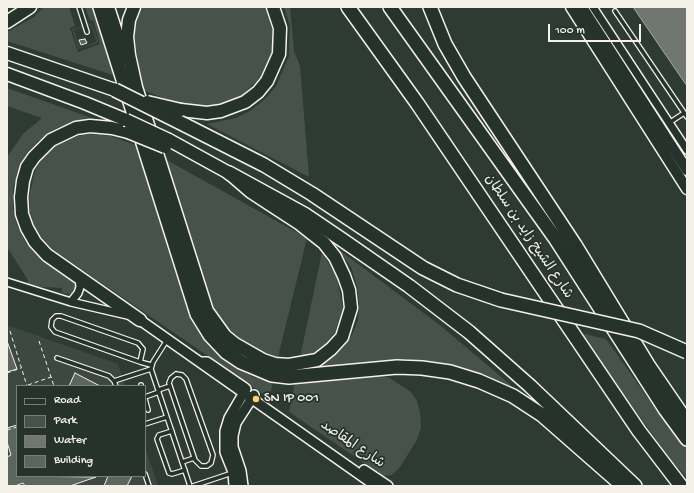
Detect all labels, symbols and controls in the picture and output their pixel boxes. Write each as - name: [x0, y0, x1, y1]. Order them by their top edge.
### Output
- scale bar: [550, 16, 643, 42]
- text: 100 m: [555, 24, 585, 38]
- street label: شارع الشيخ زايد بن سلطان: [480, 172, 576, 302]
- legend: [16, 385, 146, 477]
- place label: SN IP 001: [264, 391, 319, 407]
- text: Road: [54, 394, 80, 408]
- marker: SN IP 001: [251, 394, 261, 404]
- text: Park: [54, 414, 77, 428]
- street label: شارع المقاصد: [317, 417, 387, 473]
- text: Water: [54, 434, 86, 448]
- text: Building: [54, 454, 93, 468]

